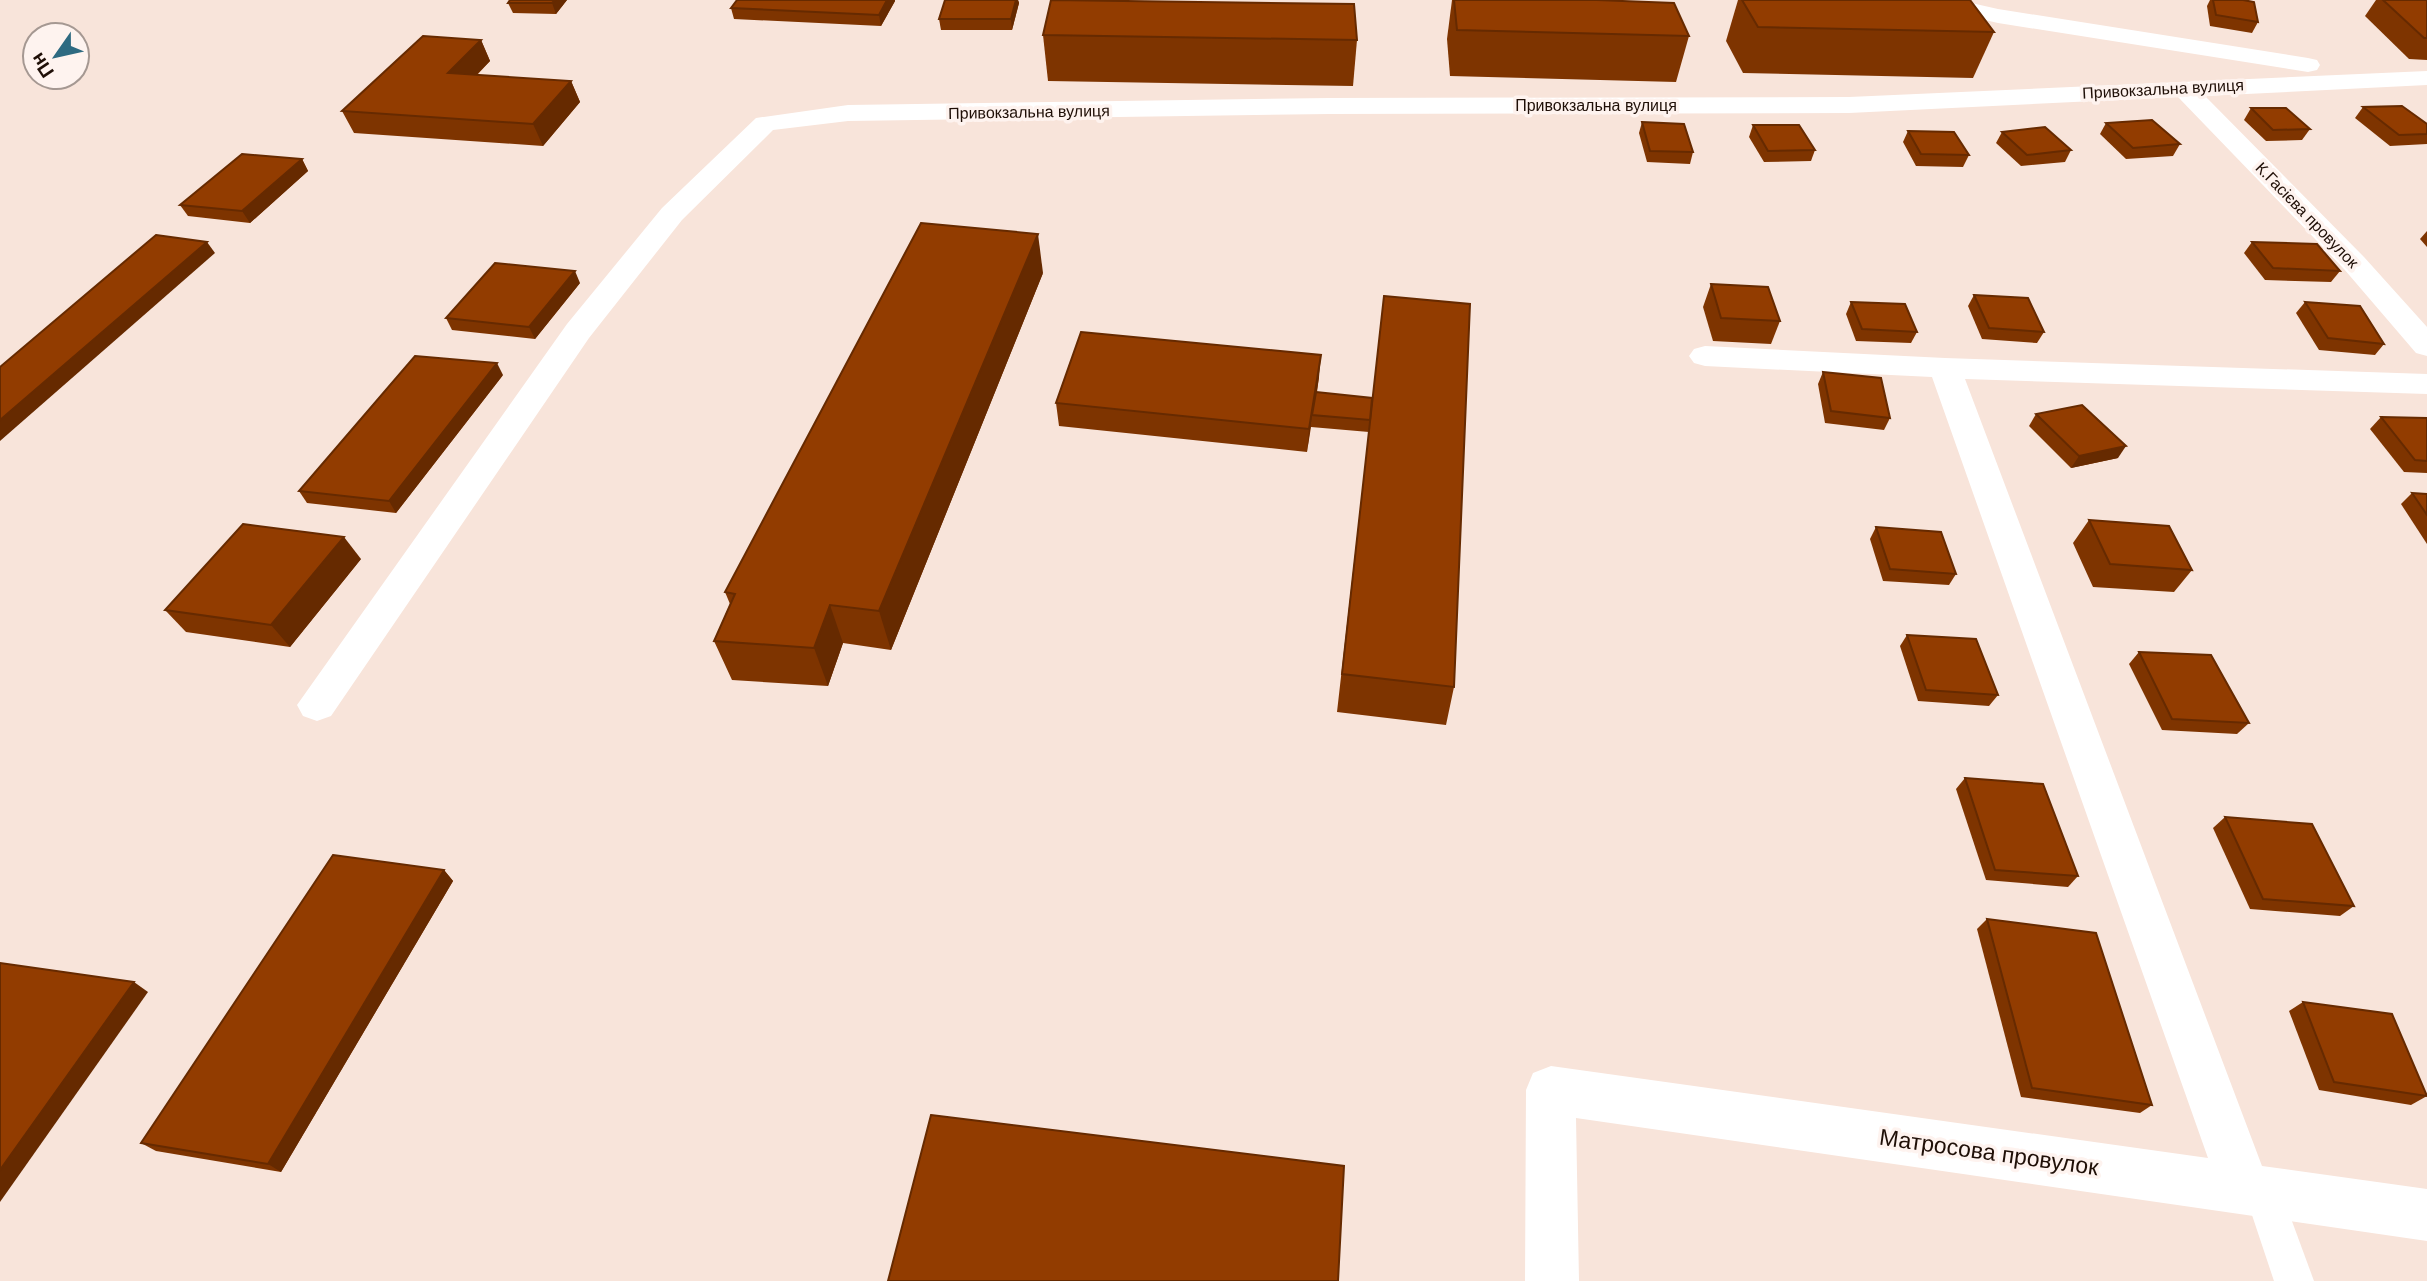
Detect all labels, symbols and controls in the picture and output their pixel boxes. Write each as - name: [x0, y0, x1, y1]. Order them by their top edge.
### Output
- north arrow: [21, 21, 91, 91]
- text: Пн: [27, 49, 58, 82]
- street label: Привокзальна вулиця: [2082, 76, 2244, 102]
- street label: Привокзальна вулиця: [1515, 97, 1677, 114]
- street label: Привокзальна вулиця: [948, 102, 1110, 122]
- street label: К.Гасієва провулок: [2252, 159, 2362, 272]
- street label: Матросова провулок: [1878, 1124, 2101, 1180]

